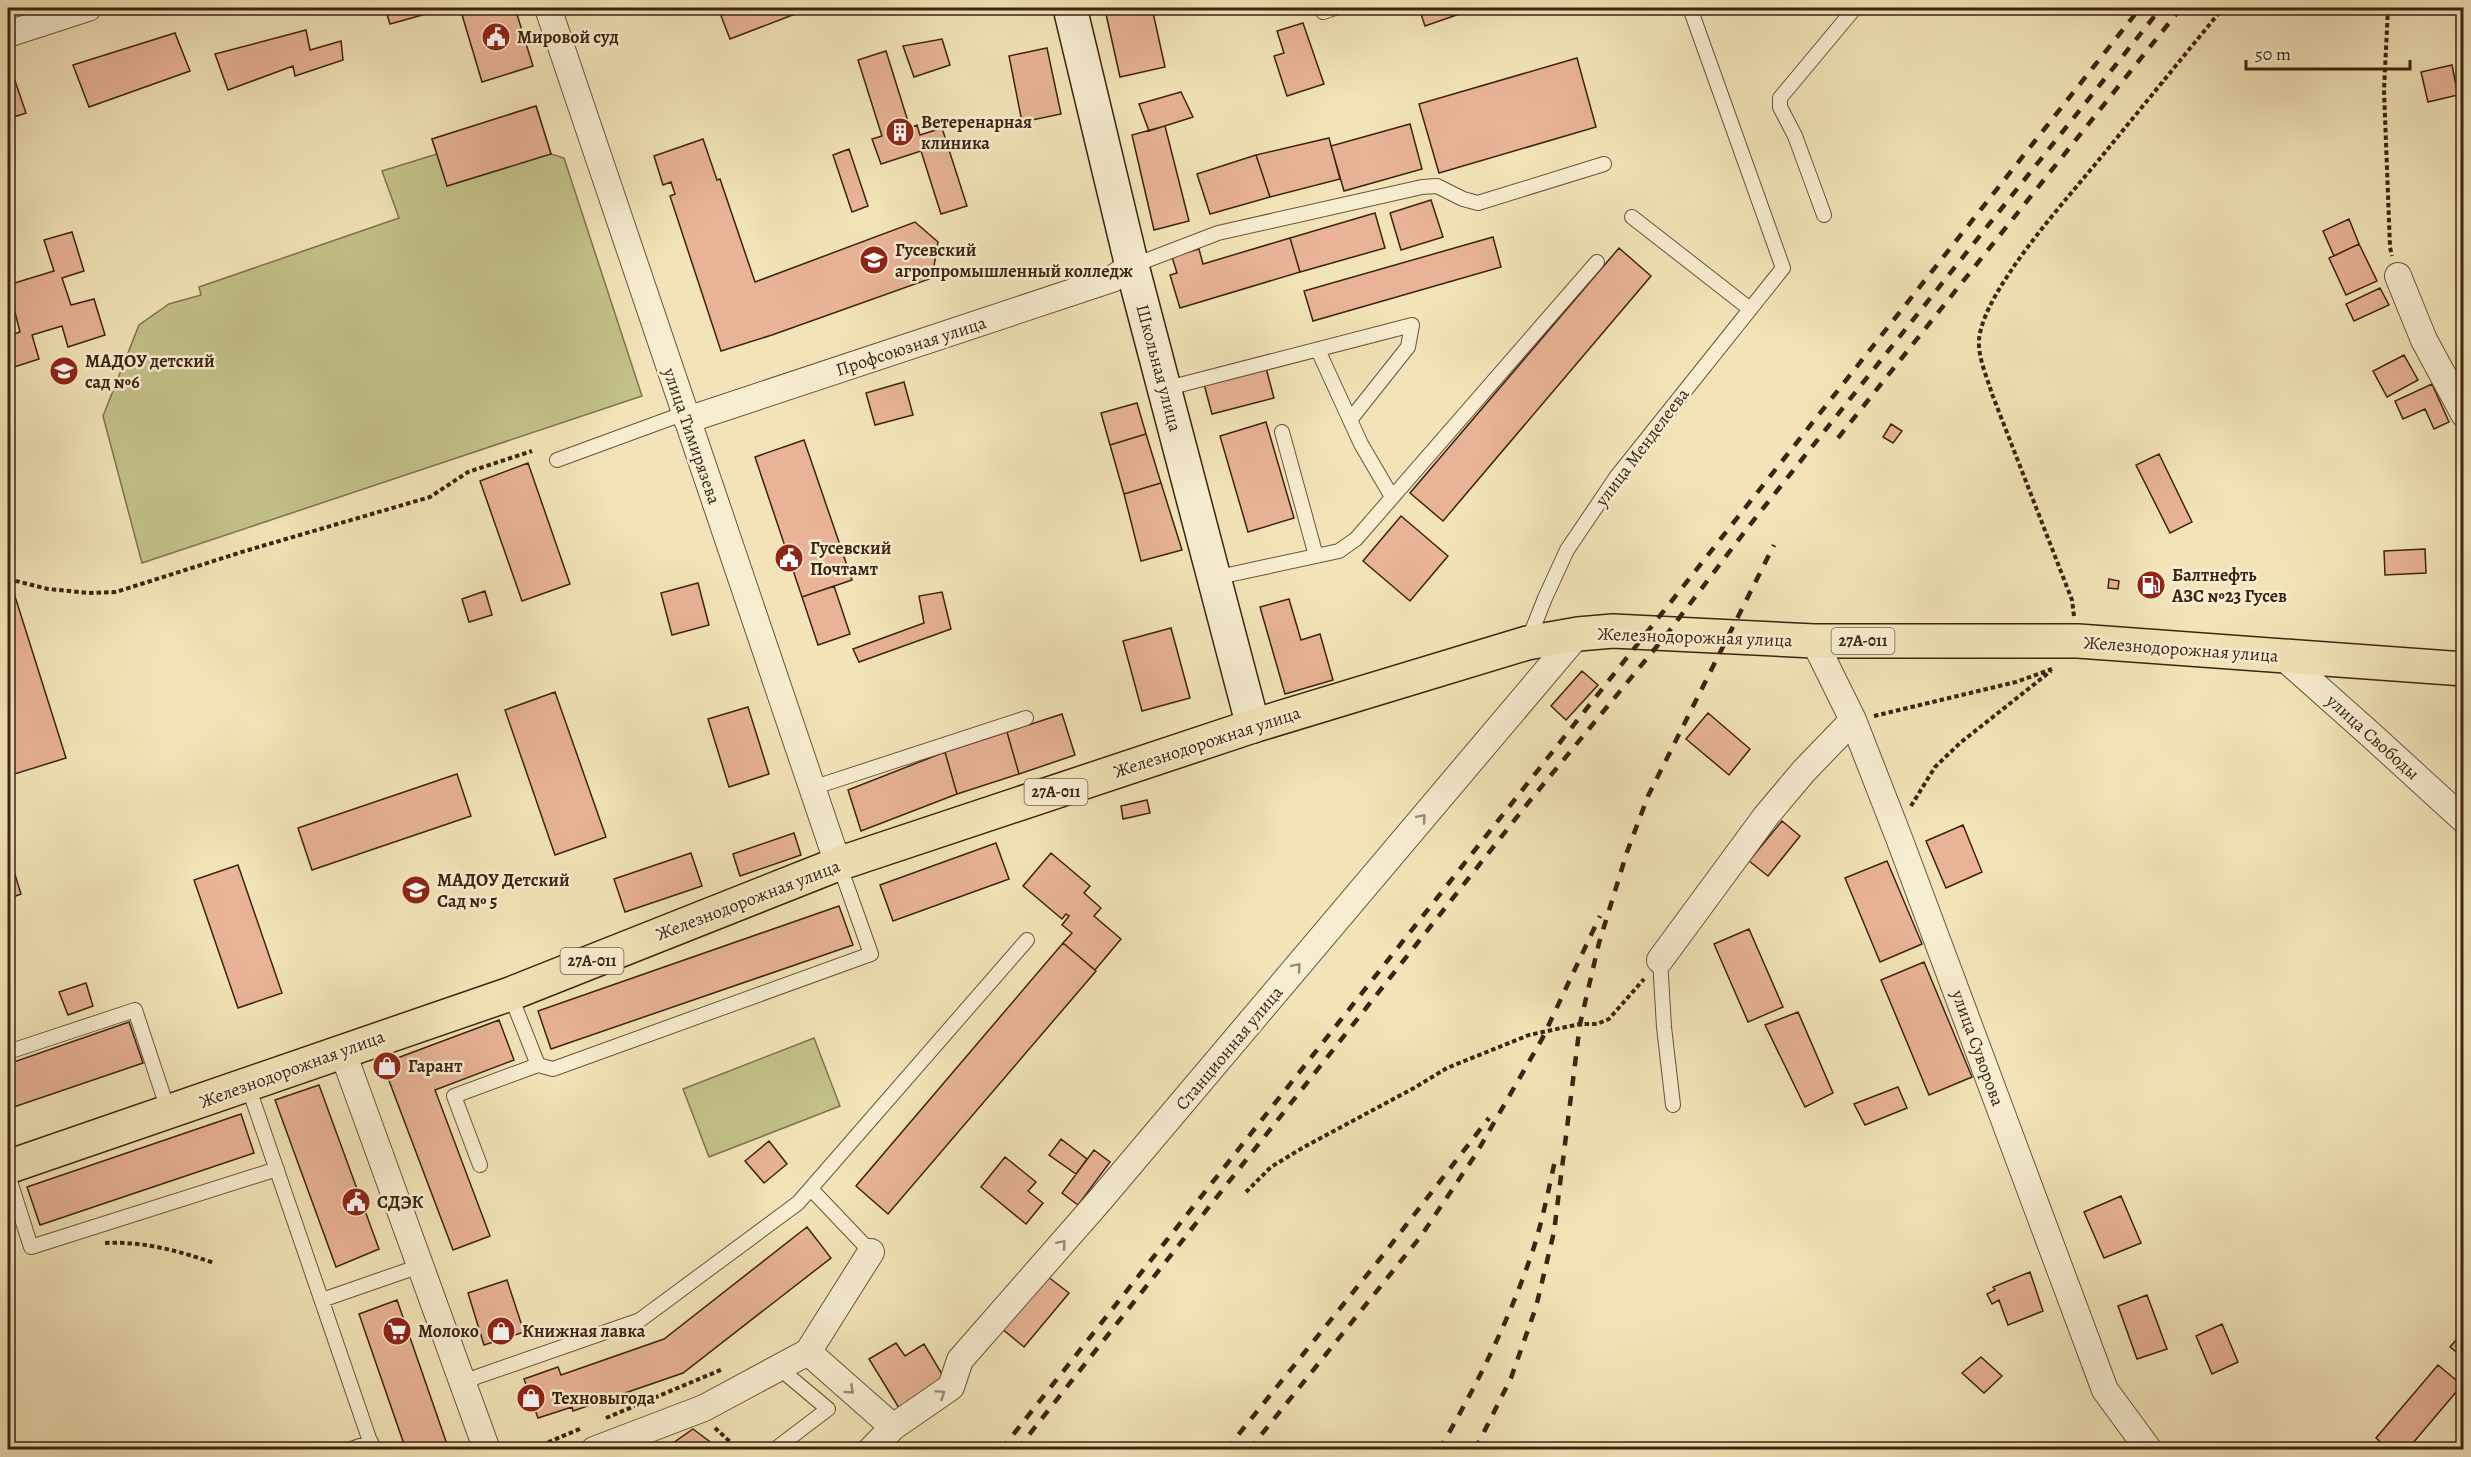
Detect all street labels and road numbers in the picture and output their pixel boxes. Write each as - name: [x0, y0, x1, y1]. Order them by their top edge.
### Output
- street label: Школьная улица: [1130, 302, 1188, 435]
- street label: Профсоюзная улица: [833, 310, 990, 382]
- street label: улица Тимирязева: [657, 364, 727, 508]
- street label: улица Менделеева: [1589, 382, 1695, 512]
- street label: Железнодорожная улица: [1597, 622, 1794, 652]
- road number: 27А-011: [1832, 628, 1894, 654]
- street label: Железнодорожная улица: [2083, 630, 2280, 668]
- street label: улица Свободы: [2321, 688, 2425, 785]
- street label: Железнодорожная улица: [1110, 700, 1304, 784]
- road number: 27А-011: [1024, 779, 1088, 805]
- street label: Железнодорожная улица: [653, 854, 844, 946]
- road number: 27А-011: [560, 948, 624, 974]
- street label: Станционная улица: [1170, 980, 1289, 1115]
- street label: улица Суворова: [1946, 986, 2010, 1110]
- street label: Железнодорожная улица: [196, 1024, 388, 1114]

